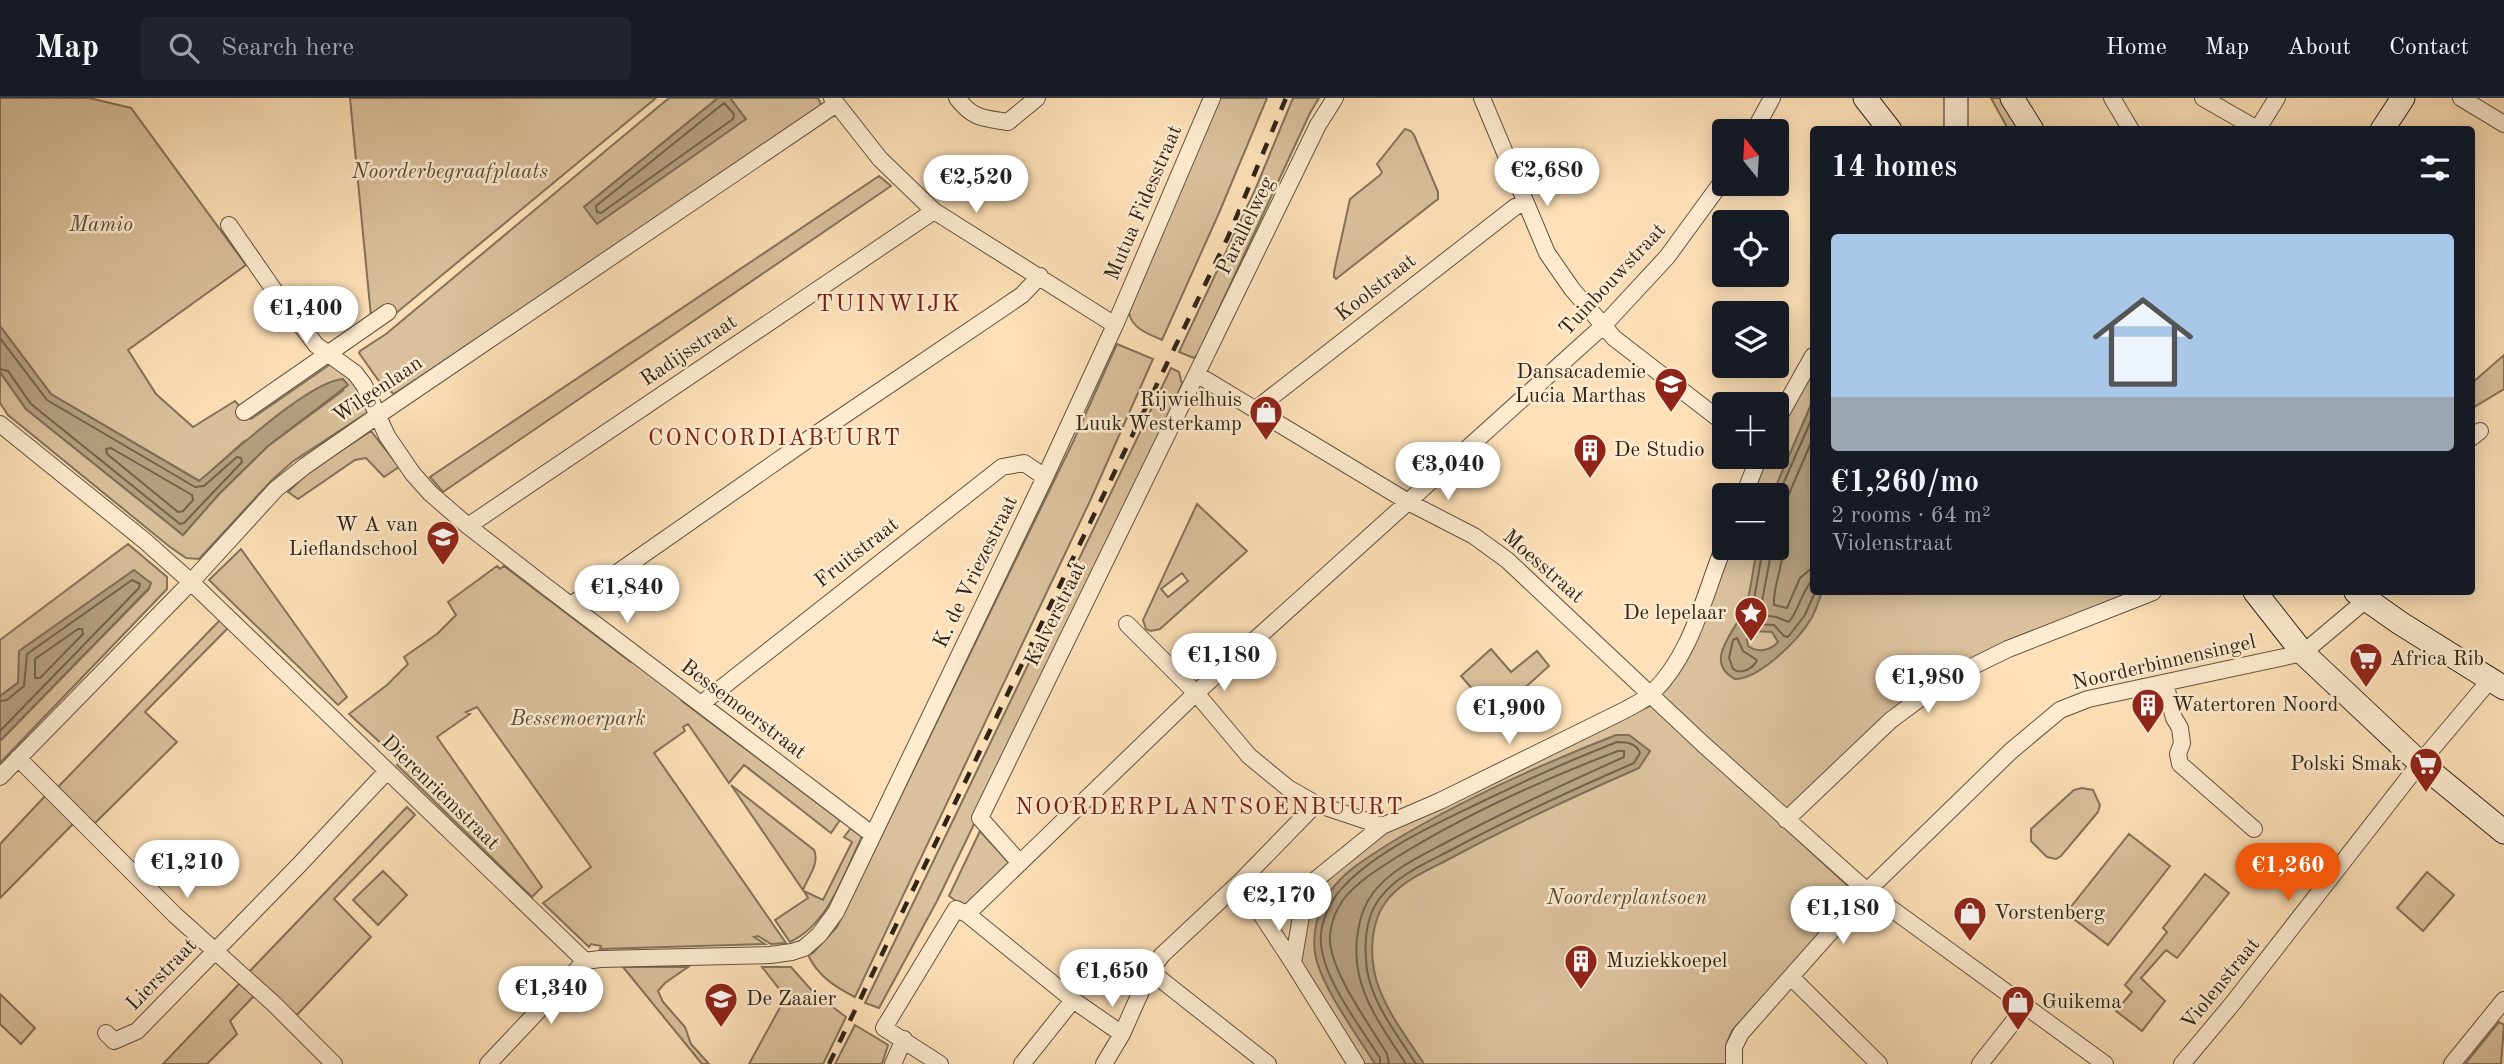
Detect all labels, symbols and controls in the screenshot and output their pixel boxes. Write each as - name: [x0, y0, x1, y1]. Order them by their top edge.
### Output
- search box: [141, 17, 631, 80]
- icon: search: [165, 29, 203, 67]
- text: Map: [35, 32, 99, 65]
- text: Search here: [221, 35, 354, 61]
- text: Home: [2106, 36, 2167, 60]
- text: Map: [2205, 36, 2249, 60]
- text: About: [2287, 36, 2351, 60]
- text: Contact: [2389, 36, 2469, 60]
- north arrow: [1712, 119, 1788, 196]
- map controls: [1712, 119, 1789, 560]
- street label: Mutua Fidesstraat: [1102, 122, 1186, 284]
- pin: €2,680: [1490, 148, 1604, 208]
- icon: filters: [2416, 149, 2454, 187]
- text: 14 homes: [1831, 153, 1957, 183]
- pin: €2,520: [919, 156, 1033, 215]
- text: €2,680: [1510, 159, 1584, 182]
- park label: Noorderbegraafplaats: [351, 162, 548, 183]
- text: €2,520: [939, 166, 1013, 189]
- street label: Parallelweg: [1213, 173, 1279, 278]
- button: locate: [1712, 210, 1789, 287]
- park label: Mamio: [68, 215, 133, 236]
- street label: Tuinbouwstraat: [1556, 220, 1670, 340]
- street label: Koolstraat: [1332, 250, 1420, 326]
- icon: home: [2080, 279, 2206, 405]
- pin: €1,400: [249, 286, 363, 346]
- district label: TUINWIJK: [816, 293, 962, 317]
- text: €1,400: [269, 297, 343, 320]
- button: layers: [1712, 301, 1789, 378]
- street label: Radijsstraat: [637, 311, 741, 391]
- street label: Wilgenlaan: [329, 353, 427, 427]
- place label: Dansacademie Lucia Marthas: [1515, 362, 1646, 407]
- school or university icon: Dansacademie Lucia Marthas: [1652, 365, 1690, 414]
- place label: Rijwielhuis Luuk Westerkamp: [1075, 390, 1242, 435]
- button: +: [1712, 392, 1789, 469]
- shop icon: Rijwielhuis Luuk Westerkamp: [1247, 393, 1285, 442]
- district label: CONCORDIABUURT: [648, 427, 902, 450]
- building icon: De Studio: [1571, 431, 1609, 480]
- place label: De Studio: [1614, 440, 1705, 461]
- pin: €3,040: [1391, 442, 1505, 502]
- text: €3,040: [1411, 453, 1485, 476]
- text: €1,260/mo: [1831, 468, 1979, 498]
- button: −: [1712, 483, 1789, 560]
- street label: K. de Vriezestraat: [930, 493, 1022, 651]
- text: 2 rooms · 64 m²: [1831, 504, 1991, 527]
- street label: Fruitstraat: [811, 514, 903, 592]
- place label: W A van Lieflandschool: [289, 515, 418, 560]
- school or university icon: W A van Lieflandschool: [424, 518, 462, 567]
- street label: Moesstraat: [1498, 526, 1588, 608]
- text: Violenstraat: [1831, 532, 1953, 555]
- street label: Kalverstraat: [1022, 558, 1090, 670]
- pin: €1,840: [570, 566, 684, 625]
- text: €1,840: [590, 576, 664, 599]
- place icon: De lepelaar: [1732, 594, 1770, 643]
- place label: De lepelaar: [1623, 603, 1726, 624]
- street label: Noorderbinnensingel: [2070, 632, 2258, 694]
- pin: €1,180: [1167, 634, 1281, 693]
- supermarket icon: Africa Rib: [2347, 640, 2385, 689]
- text: €1,180: [1187, 644, 1261, 667]
- place label: Africa Rib: [2390, 649, 2484, 670]
- street label: Bessemoerstraat: [677, 656, 809, 764]
- pin: €1,980: [1871, 656, 1985, 715]
- text: €1,980: [1891, 666, 1965, 689]
- pin: €1,900: [1452, 686, 1566, 746]
- building icon: Watertoren Noord: [2129, 686, 2167, 735]
- place label: Watertoren Noord: [2172, 695, 2339, 716]
- text: €1,900: [1472, 697, 1546, 720]
- park label: Bessemoerpark: [509, 709, 646, 730]
- street label: Dierenriemstraat: [377, 732, 503, 854]
- supermarket icon: Polski Smak: [2407, 745, 2445, 794]
- place label: Polski Smak: [2290, 754, 2402, 775]
- district label: NOORDERPLANTSOENBUURT: [1015, 796, 1405, 819]
- pin: €1,210: [130, 840, 244, 900]
- pin: €1,260: [2231, 844, 2345, 903]
- text: €1,210: [150, 851, 224, 874]
- text: €1,260: [2251, 854, 2325, 877]
- pin: €2,170: [1222, 874, 1336, 933]
- text: €2,170: [1242, 884, 1316, 907]
- pin: €1,180: [1786, 886, 1900, 946]
- park label: Noorderplantsoen: [1546, 888, 1707, 909]
- shop icon: Vorstenberg: [1951, 894, 1989, 943]
- text: €1,180: [1806, 897, 1880, 920]
- place label: Vorstenberg: [1994, 903, 2106, 924]
- street label: Violenstraat: [2178, 934, 2264, 1034]
- street label: Lierstraat: [123, 935, 201, 1015]
- building icon: Muziekkoepel: [1562, 942, 1600, 991]
- pin: €1,650: [1055, 950, 1169, 1009]
- place label: Muziekkoepel: [1606, 951, 1728, 972]
- text: €1,650: [1075, 960, 1149, 983]
- pin: €1,340: [494, 967, 608, 1026]
- text: €1,340: [514, 977, 588, 1000]
- school or university icon: De Zaaier: [702, 980, 740, 1029]
- shop icon: Guikema: [1999, 983, 2037, 1032]
- place label: De Zaaier: [746, 989, 837, 1010]
- place label: Guikema: [2042, 992, 2122, 1013]

